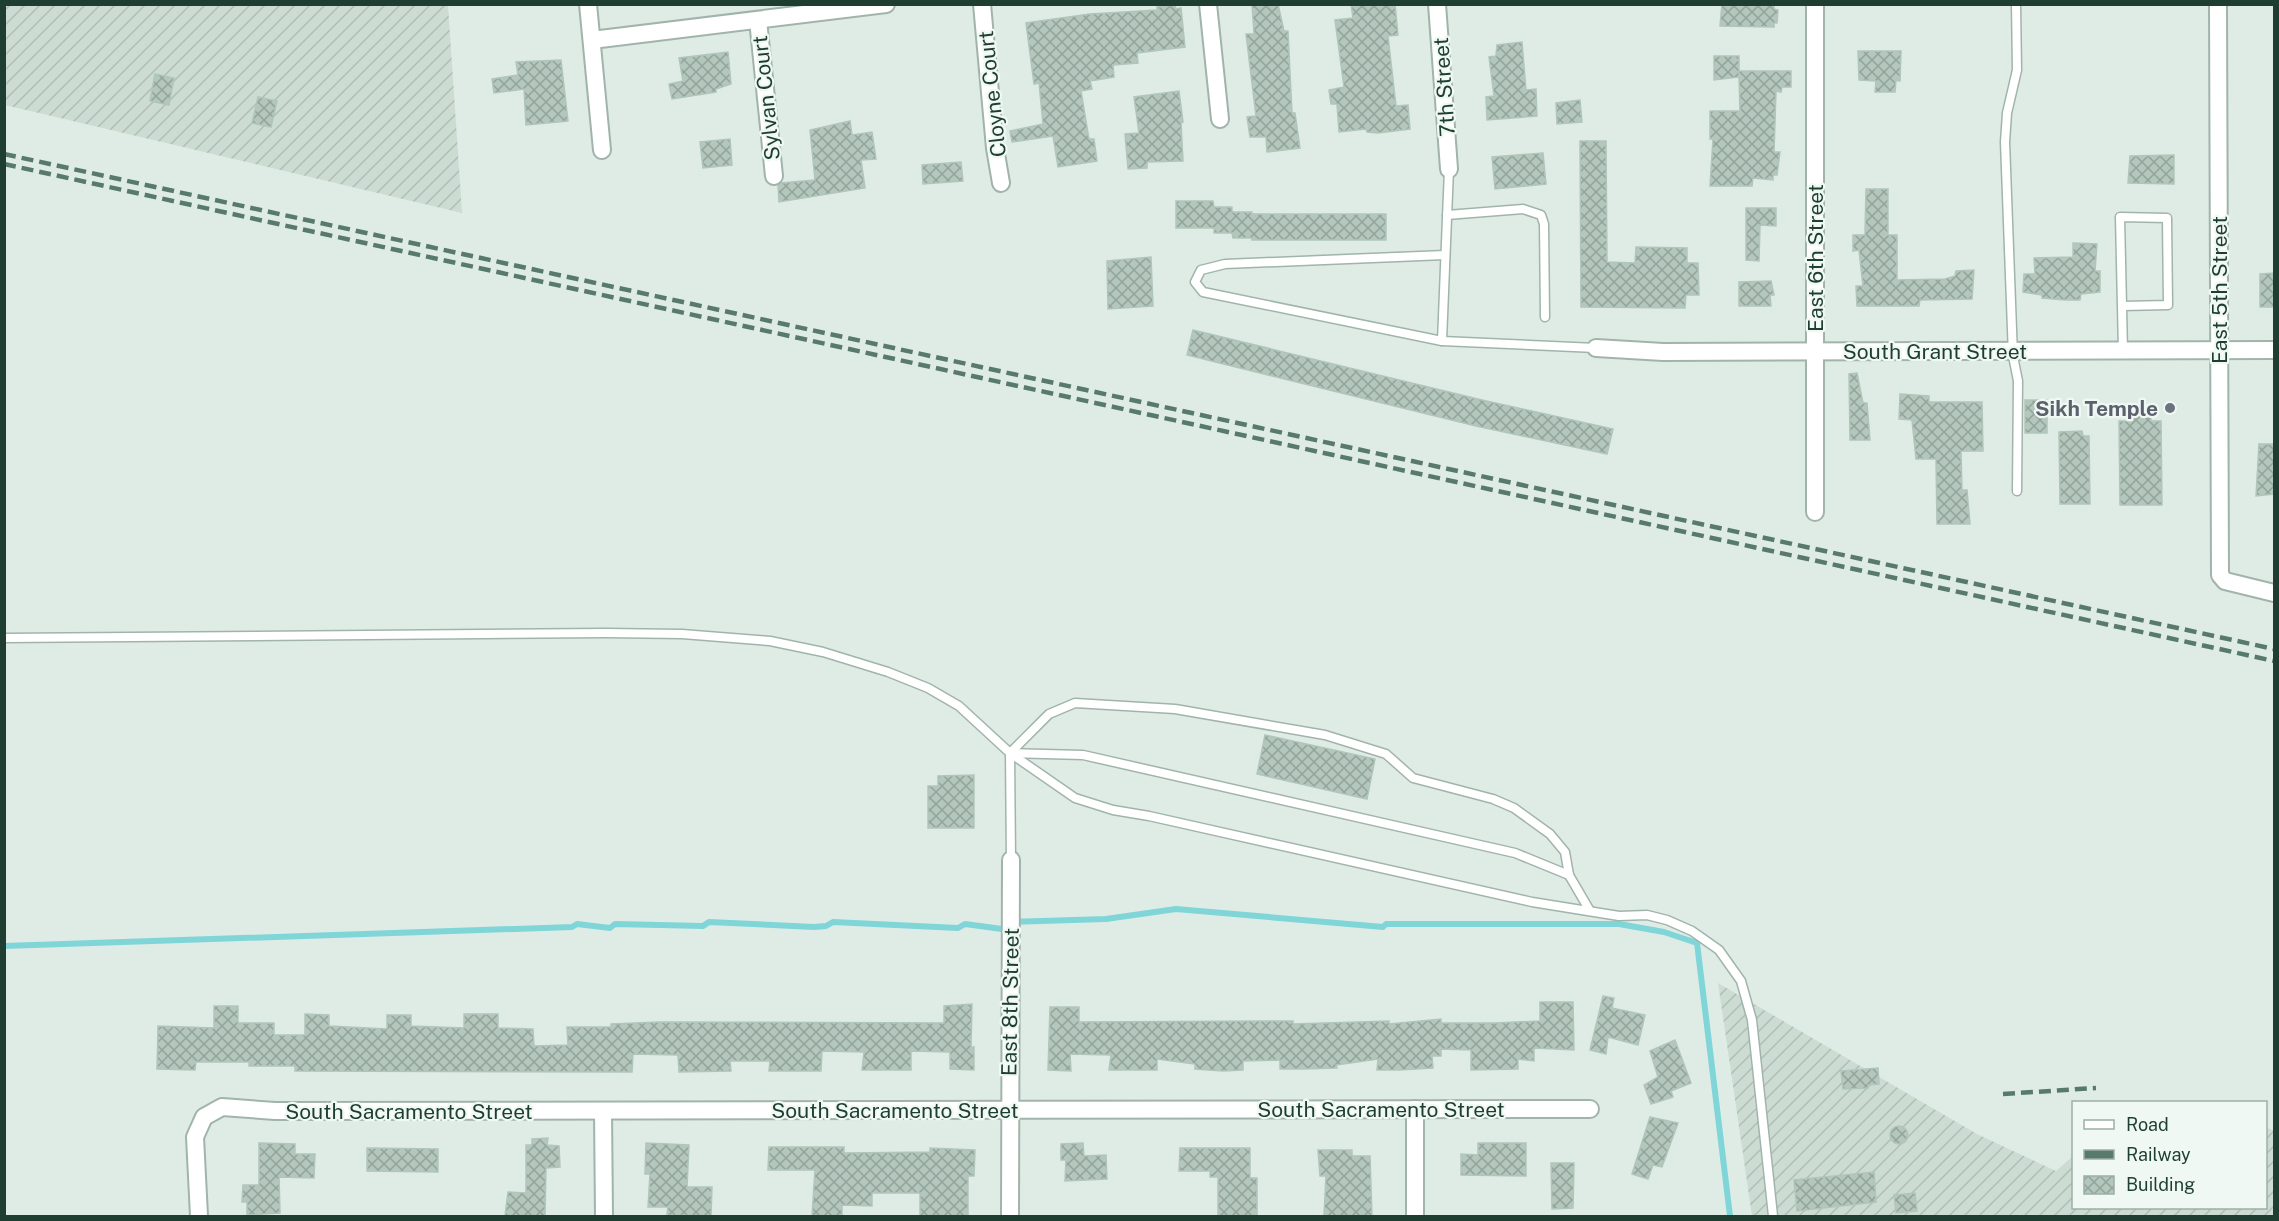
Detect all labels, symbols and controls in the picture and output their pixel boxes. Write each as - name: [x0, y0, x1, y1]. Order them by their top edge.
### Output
- street label: Cloyne Court: [973, 30, 1011, 158]
- street label: Sylvan Court: [747, 34, 785, 162]
- street label: 7th Street: [1428, 37, 1460, 137]
- street label: East 6th Street: [1803, 184, 1828, 332]
- street label: East 5th Street: [2207, 216, 2232, 364]
- street label: South Grant Street: [1843, 339, 2027, 364]
- place label: Sikh Temple: [2035, 396, 2158, 421]
- marker: Sikh Temple: [2163, 401, 2177, 415]
- street label: East 8th Street: [996, 928, 1024, 1076]
- street label: South Sacramento Street: [1257, 1097, 1505, 1122]
- street label: South Sacramento Street: [771, 1098, 1019, 1123]
- street label: South Sacramento Street: [285, 1099, 533, 1124]
- legend: [2072, 1101, 2267, 1209]
- text: Road: [2126, 1114, 2169, 1135]
- text: Railway: [2126, 1144, 2191, 1165]
- text: Building: [2126, 1174, 2195, 1195]

